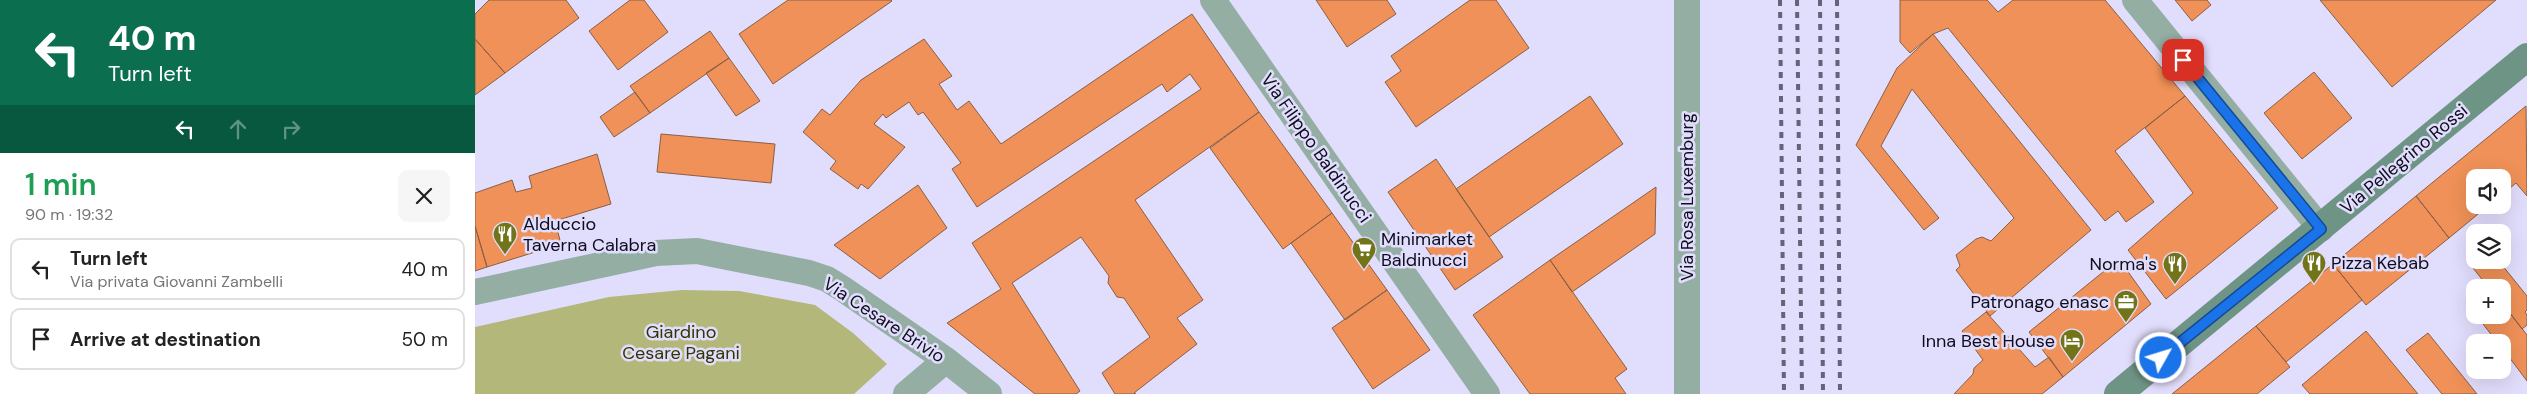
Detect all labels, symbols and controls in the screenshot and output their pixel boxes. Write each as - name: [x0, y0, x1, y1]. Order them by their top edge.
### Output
- text: 40 m: [108, 15, 197, 61]
- icon: left: [25, 20, 90, 85]
- pin: [2162, 39, 2204, 81]
- icon: arrive: [2169, 46, 2197, 74]
- text: Turn left: [108, 59, 192, 88]
- street label: Via Filippo Baldinucci: [1255, 69, 1377, 227]
- street label: Via Pellegrino Rossi: [2335, 99, 2473, 219]
- street label: Via Rosa Luxemburg: [1675, 113, 1699, 281]
- icon: left: [171, 115, 199, 143]
- icon: ahead: [224, 115, 252, 143]
- icon: right: [277, 115, 305, 143]
- text: 1 min: [25, 165, 97, 204]
- map controls: [2466, 169, 2511, 379]
- button: sound: [2466, 169, 2511, 214]
- button: close: [398, 170, 450, 222]
- text: 90 m · 19:32: [25, 204, 113, 225]
- place label: Alduccio Taverna Calabra: [523, 212, 656, 257]
- restaurant icon: Alduccio Taverna Calabra: [492, 221, 518, 255]
- button: layers: [2466, 224, 2511, 269]
- place label: Minimarket Baldinucci: [1381, 227, 1473, 272]
- supermarket icon: Minimarket Baldinucci: [1351, 236, 1377, 270]
- text: Turn left: [70, 246, 148, 271]
- restaurant icon: Pizza Kebab: [2301, 250, 2327, 284]
- restaurant icon: Norma's: [2162, 251, 2188, 285]
- place label: Pizza Kebab: [2331, 251, 2429, 275]
- place label: Norma's: [2090, 252, 2157, 276]
- icon: left: [27, 255, 55, 283]
- text: 40 m: [401, 257, 448, 282]
- text: Via privata Giovanni Zambelli: [70, 271, 283, 292]
- street label: Via Cesare Brivio: [819, 272, 949, 368]
- button: +: [2466, 279, 2511, 324]
- office icon: Patronago enasc: [2113, 289, 2139, 323]
- place label: Patronago enasc: [1970, 290, 2109, 314]
- park label: Giardino Cesare Pagani: [622, 320, 740, 365]
- icon: arrive: [27, 325, 55, 353]
- text: Arrive at destination: [70, 327, 261, 352]
- text: 50 m: [401, 327, 448, 352]
- hotel icon: Inna Best House: [2059, 328, 2085, 362]
- place label: Inna Best House: [1921, 329, 2055, 353]
- position arrow: [2134, 331, 2186, 383]
- button: −: [2466, 334, 2511, 379]

